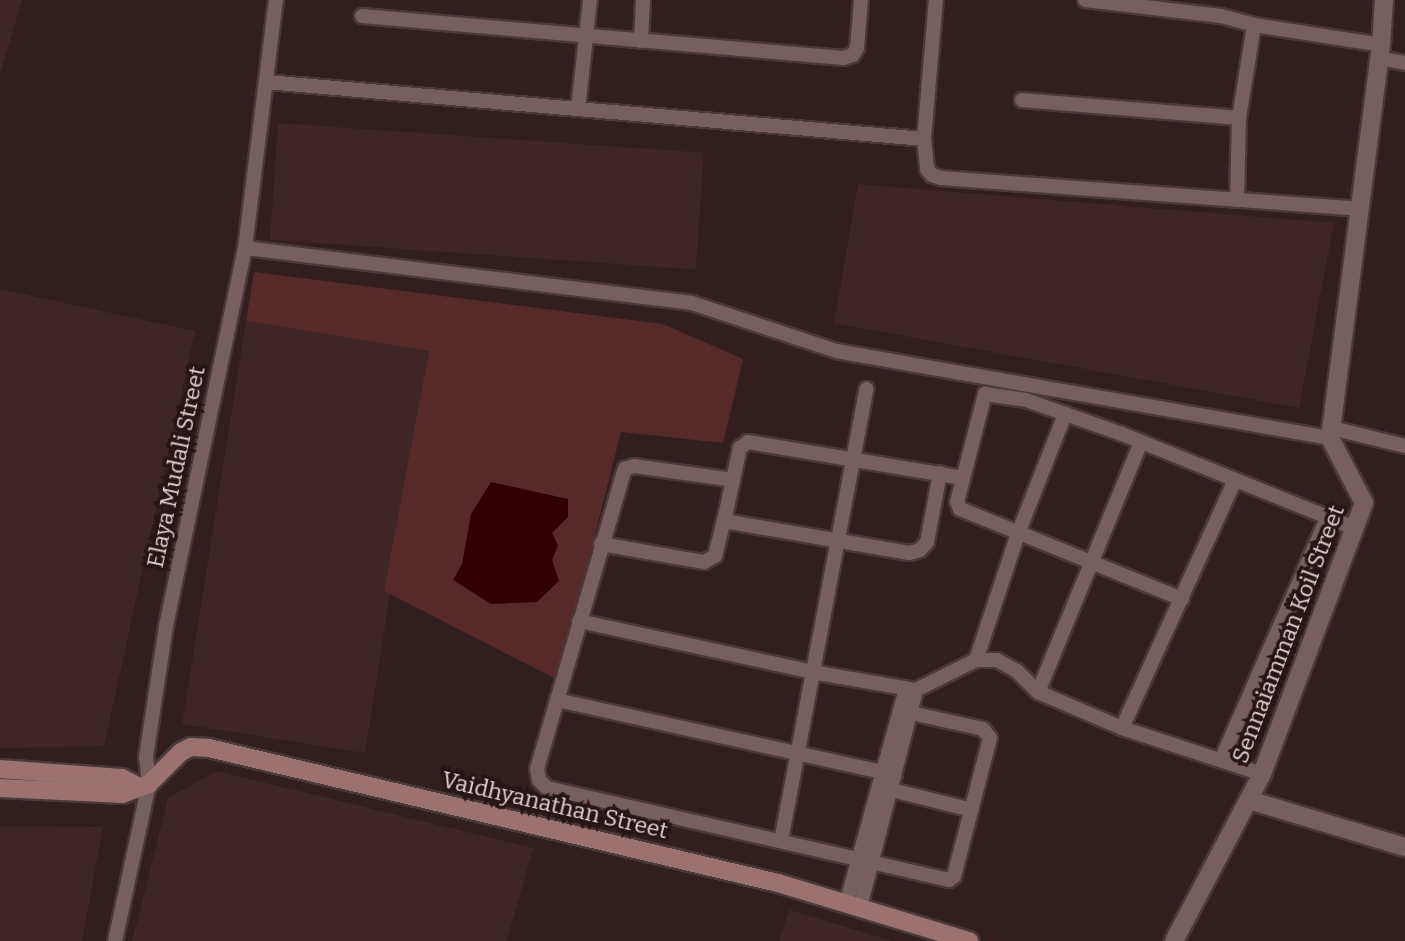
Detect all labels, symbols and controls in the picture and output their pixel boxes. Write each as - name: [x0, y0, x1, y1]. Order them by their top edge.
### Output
- street label: Elaya Mudali Street: [141, 364, 211, 570]
- street label: Sennaiamman Koil Street: [1226, 501, 1350, 767]
- street label: Vaidhyanathan Street: [439, 766, 671, 844]

